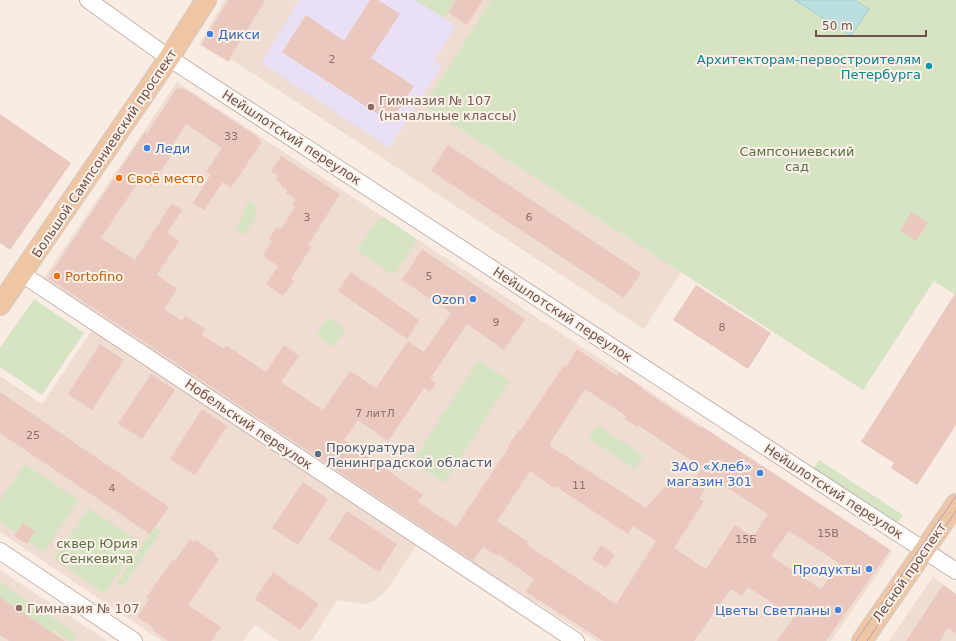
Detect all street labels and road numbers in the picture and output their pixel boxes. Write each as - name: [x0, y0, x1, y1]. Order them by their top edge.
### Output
- street label: Большой Сампсониевский проспект: [29, 46, 180, 260]
- street label: Нейшлотский переулок: [219, 87, 364, 188]
- street label: Нейшлотский переулок: [490, 264, 635, 365]
- street label: Нобельский переулок: [182, 376, 315, 473]
- street label: Нейшлотский переулок: [761, 441, 906, 542]
- street label: Лесной проспект: [870, 519, 950, 625]

